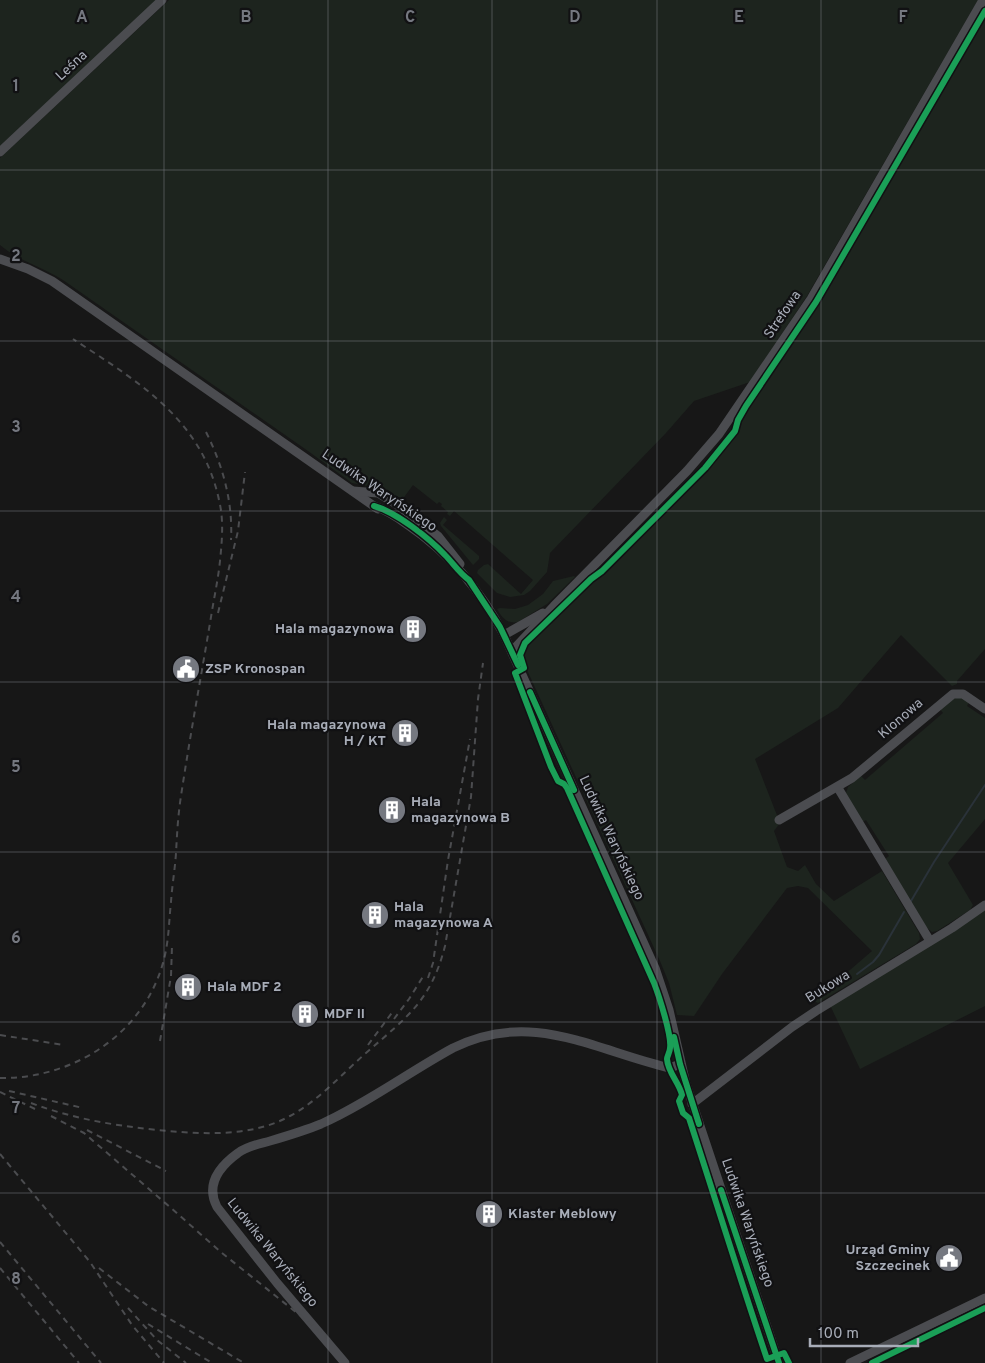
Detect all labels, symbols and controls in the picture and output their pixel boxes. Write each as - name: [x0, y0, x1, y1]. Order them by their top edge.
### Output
- text: A: [76, 8, 88, 28]
- text: B: [240, 8, 252, 28]
- text: C: [405, 8, 415, 28]
- text: D: [569, 8, 581, 28]
- text: E: [734, 8, 744, 28]
- text: F: [898, 8, 908, 28]
- street label: Leśna: [53, 47, 91, 85]
- text: 1: [13, 77, 19, 97]
- text: 2: [11, 247, 21, 267]
- street label: Strefowa: [761, 288, 805, 342]
- text: 3: [11, 418, 21, 438]
- street label: Ludwika Waryńskiego: [318, 446, 440, 536]
- text: 4: [11, 588, 21, 608]
- building icon: Hala magazynowa: [398, 614, 428, 644]
- place label: Hala magazynowa: [275, 621, 394, 638]
- public building icon: ZSP Kronospan: [171, 654, 201, 684]
- place label: ZSP Kronospan: [205, 661, 305, 678]
- street label: Klonowa: [875, 695, 927, 743]
- place label: Hala magazynowa H / KT: [267, 717, 386, 750]
- building icon: Hala magazynowa H / KT: [390, 718, 420, 748]
- text: 5: [11, 758, 21, 778]
- street label: Ludwika Waryńskiego: [575, 773, 647, 903]
- place label: Hala magazynowa B: [411, 794, 510, 827]
- building icon: Hala magazynowa B: [377, 795, 407, 825]
- place label: Hala magazynowa A: [394, 899, 493, 932]
- building icon: Hala magazynowa A: [360, 900, 390, 930]
- text: 6: [11, 929, 21, 949]
- street label: Bukowa: [803, 967, 853, 1007]
- building icon: Hala MDF 2: [173, 972, 203, 1002]
- place label: Hala MDF 2: [207, 979, 282, 996]
- building icon: MDF II: [290, 999, 320, 1029]
- place label: MDF II: [324, 1006, 365, 1023]
- text: 7: [12, 1099, 20, 1119]
- street label: Ludwika Waryńskiego: [717, 1156, 777, 1290]
- street label: Ludwika Waryńskiego: [223, 1195, 321, 1311]
- building icon: Klaster Meblowy: [474, 1199, 504, 1229]
- place label: Klaster Meblowy: [508, 1206, 617, 1223]
- place label: Urząd Gminy Szczecinek: [845, 1242, 930, 1275]
- public building icon: Urząd Gminy Szczecinek: [934, 1243, 964, 1273]
- text: 8: [11, 1270, 21, 1290]
- scale bar: [810, 1316, 918, 1348]
- text: 100 m: [818, 1325, 859, 1344]

